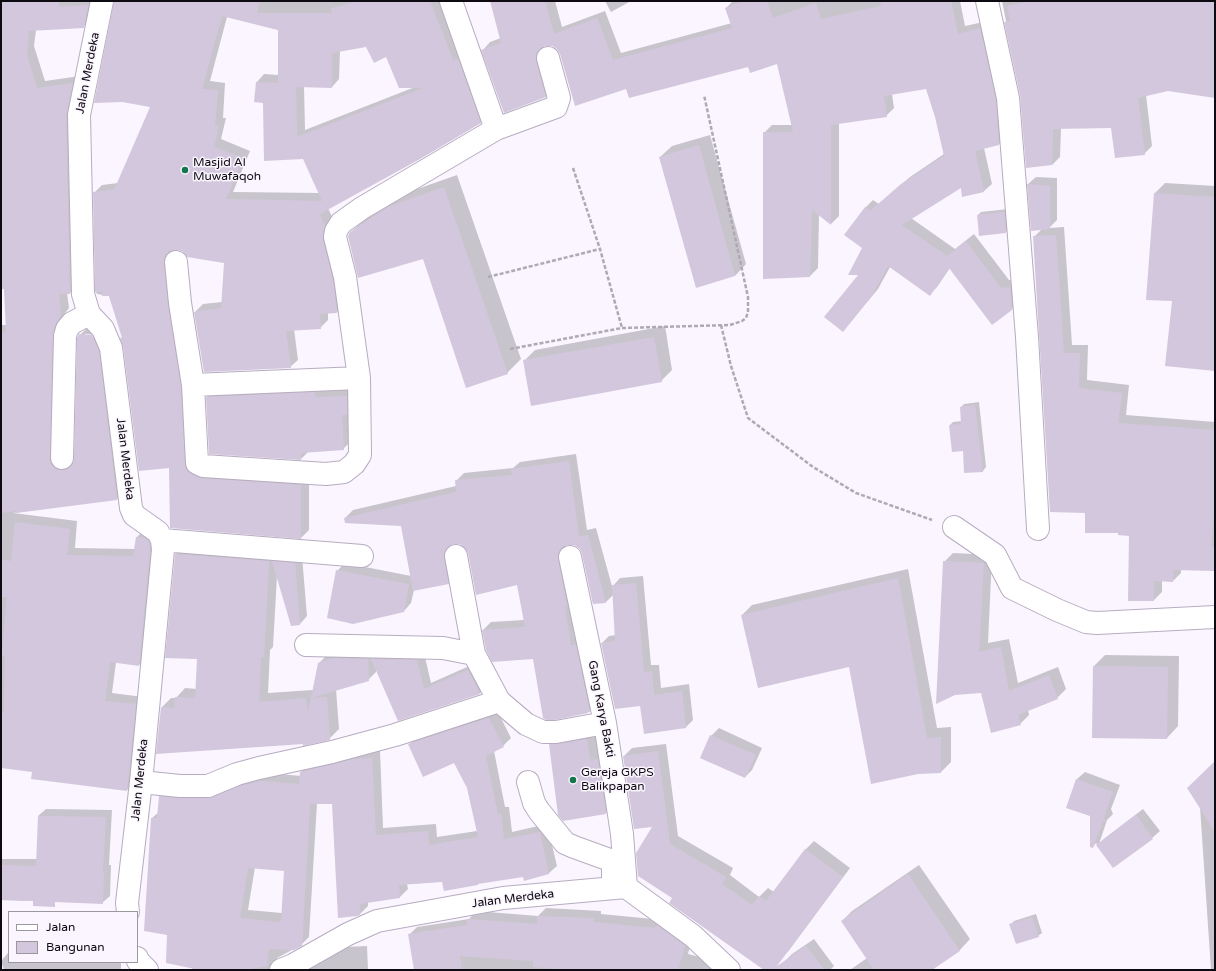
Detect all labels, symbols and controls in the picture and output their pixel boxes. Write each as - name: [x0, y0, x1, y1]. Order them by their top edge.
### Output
- street label: Jalan Merdeka: [73, 31, 103, 115]
- place label: Masjid Al Muwafaqoh: [193, 156, 261, 184]
- marker: Masjid Al Muwafaqoh: [180, 165, 190, 175]
- street label: Jalan Merdeka: [113, 417, 137, 501]
- street label: Gang Karya Bakti: [585, 659, 617, 759]
- street label: Jalan Merdeka: [129, 738, 151, 822]
- place label: Gereja GKPS Balikpapan: [581, 766, 654, 794]
- marker: Gereja GKPS Balikpapan: [568, 775, 578, 785]
- street label: Jalan Merdeka: [471, 887, 555, 911]
- legend: [8, 911, 138, 963]
- text: Jalan: [46, 920, 75, 934]
- text: Bangunan: [46, 940, 105, 954]

